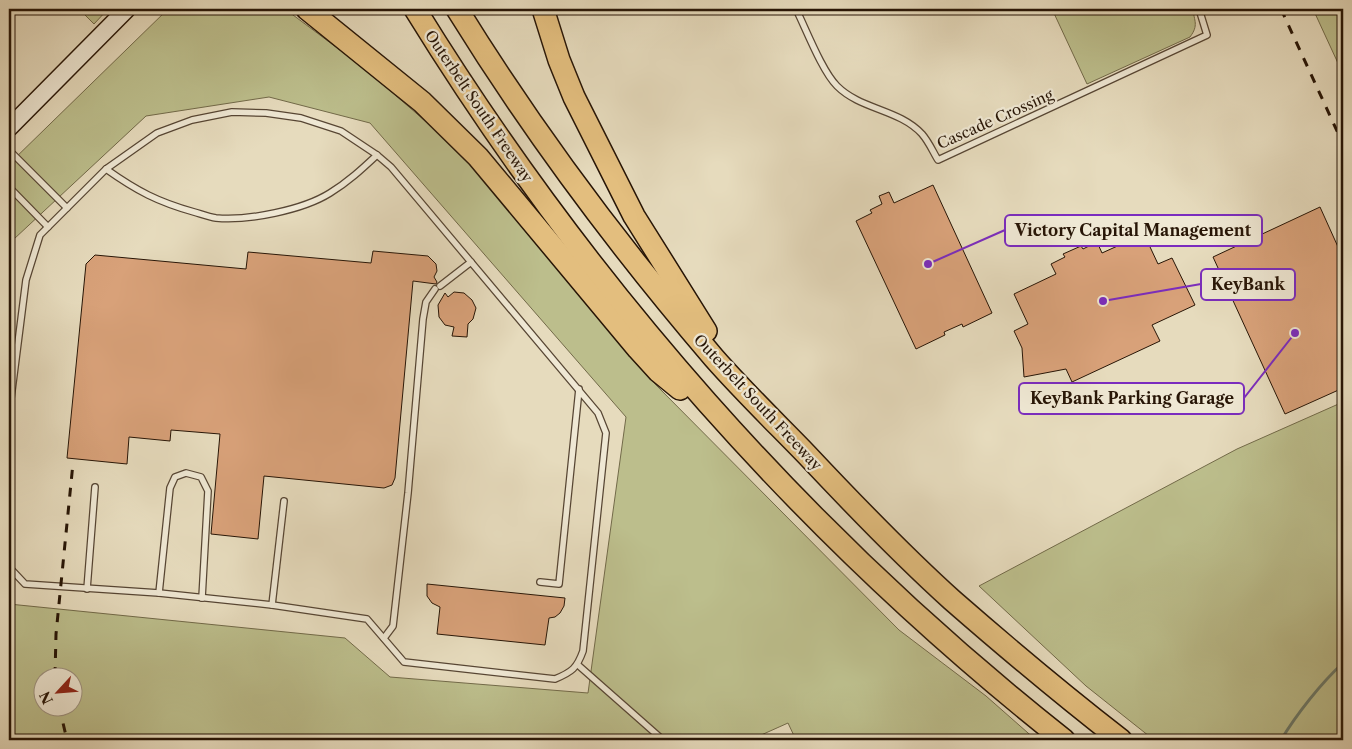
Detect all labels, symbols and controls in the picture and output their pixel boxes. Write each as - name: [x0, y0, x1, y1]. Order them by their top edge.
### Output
- street label: Outerbelt South Freeway: [421, 26, 537, 186]
- street label: Cascade Crossing: [934, 85, 1056, 153]
- callout: Victory Capital Management: [1005, 215, 1262, 246]
- text: Victory Capital Management: [1014, 220, 1252, 240]
- callout: KeyBank: [1201, 269, 1295, 300]
- text: KeyBank: [1211, 274, 1285, 294]
- street label: Outerbelt South Freeway: [690, 330, 827, 475]
- callout: KeyBank Parking Garage: [1019, 383, 1244, 414]
- text: KeyBank Parking Garage: [1030, 388, 1235, 408]
- north arrow: [32, 666, 82, 716]
- text: N: [36, 688, 57, 707]

